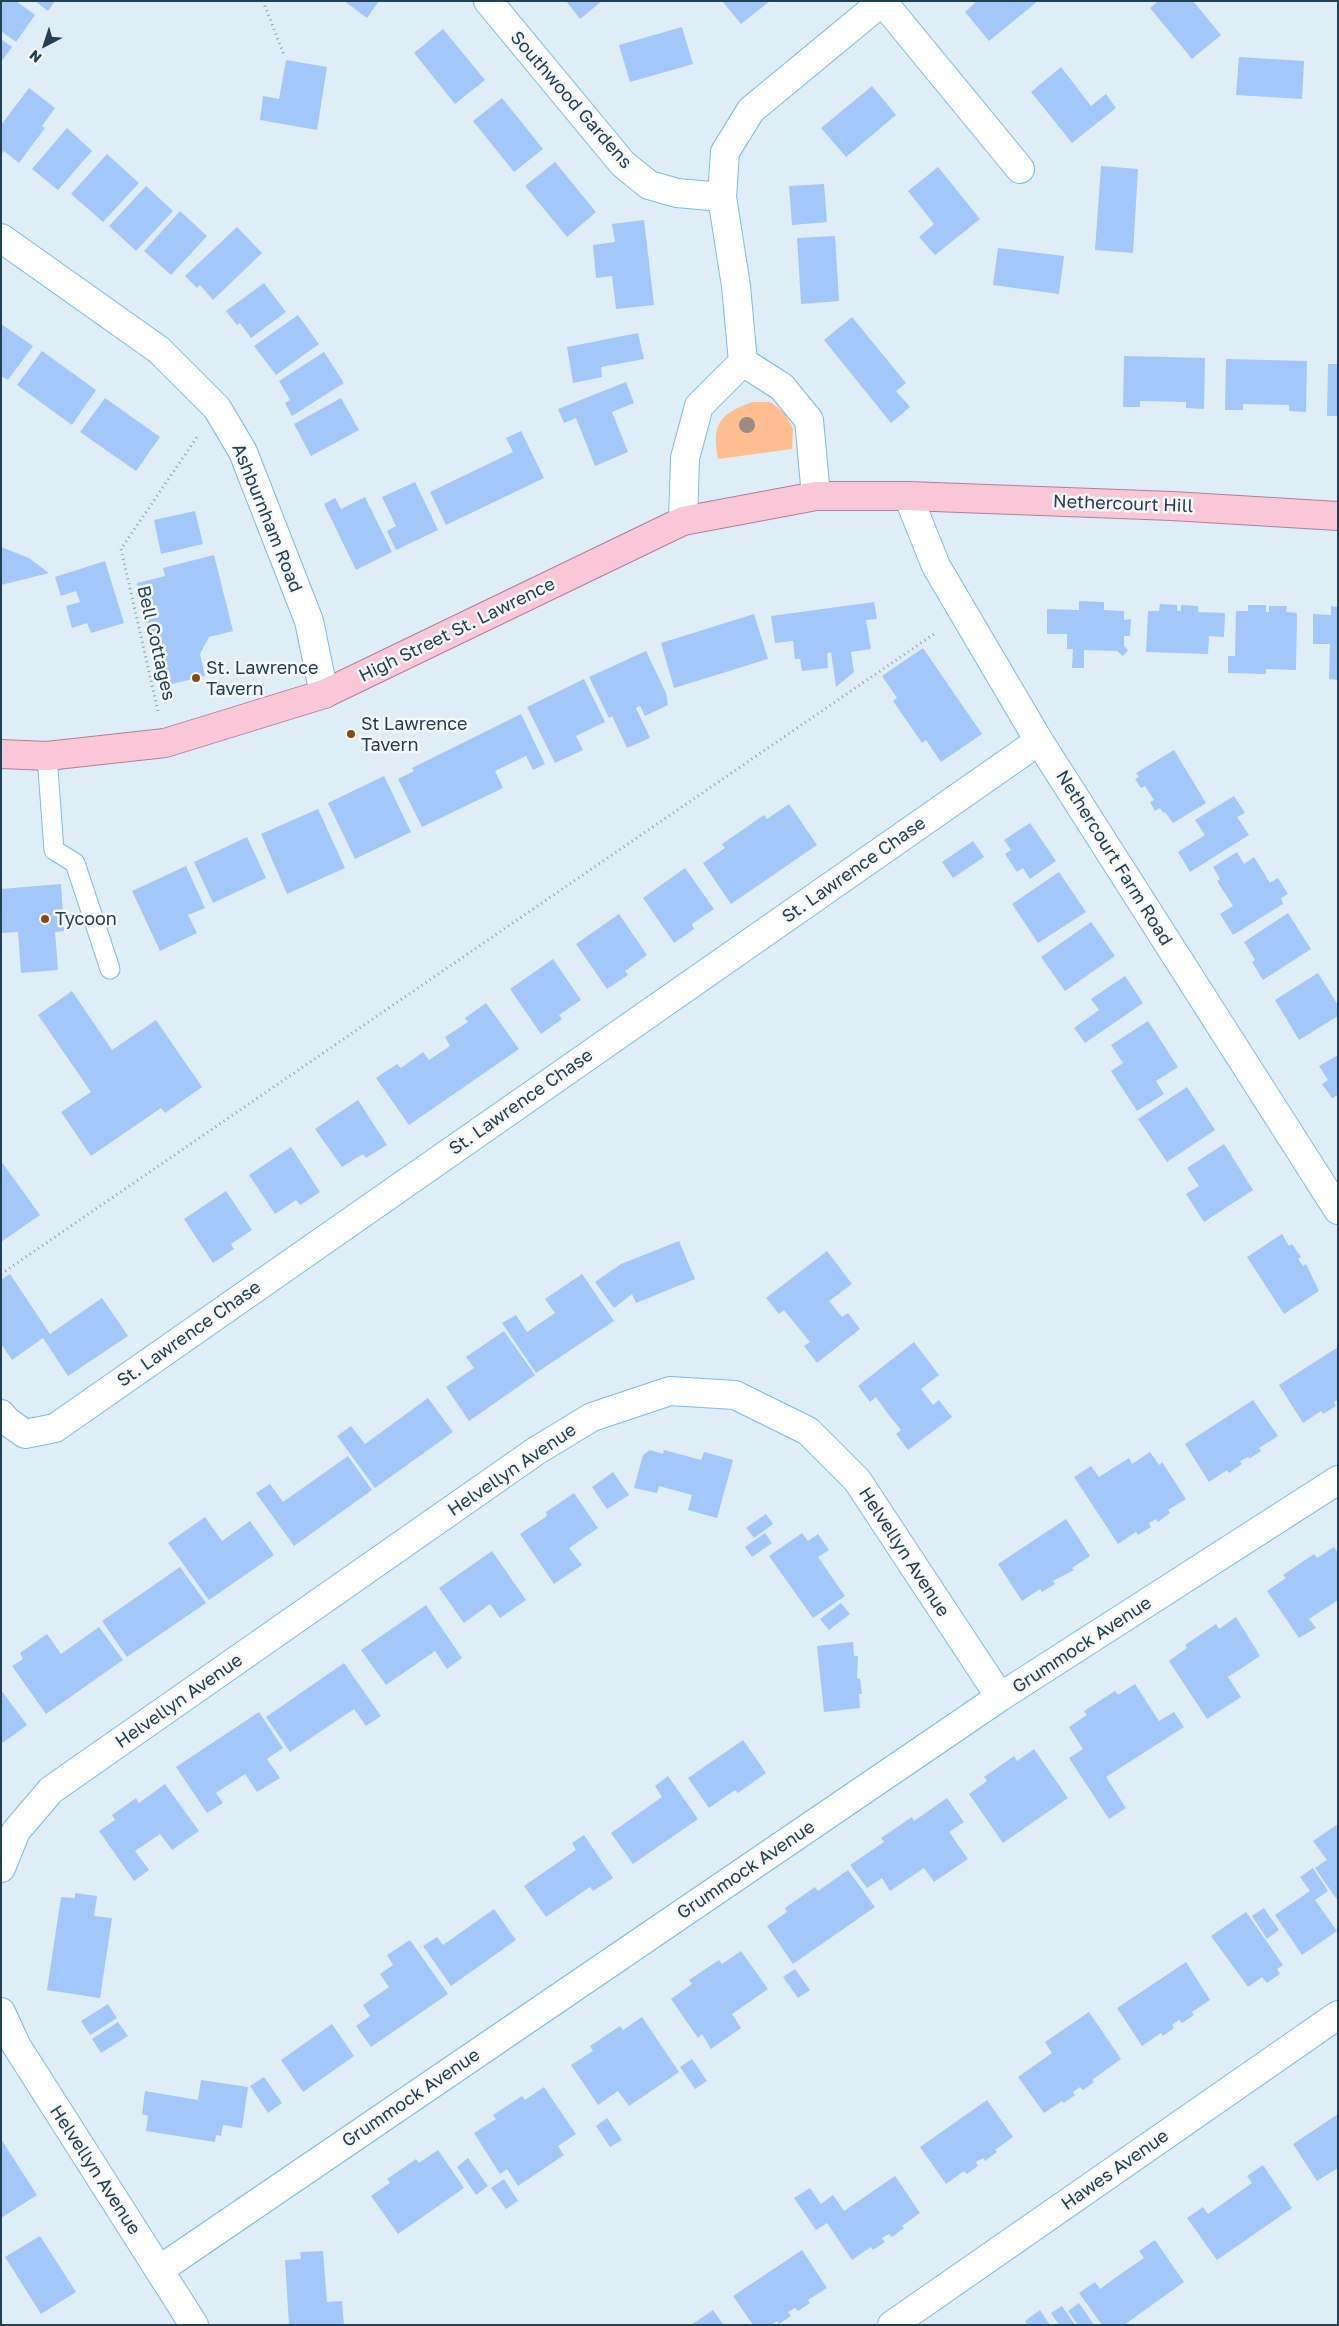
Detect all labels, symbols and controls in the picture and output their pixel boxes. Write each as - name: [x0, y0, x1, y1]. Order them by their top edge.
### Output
- north arrow: [20, 20, 70, 70]
- street label: Southwood Gardens: [506, 27, 636, 173]
- text: N: [26, 47, 45, 67]
- street label: Ashburnham Road: [227, 441, 307, 595]
- street label: Nethercourt Hill: [1053, 491, 1193, 517]
- street label: High Street St. Lawrence: [355, 573, 559, 687]
- street label: Bell Cottages: [132, 584, 180, 702]
- place label: St. Lawrence Tavern: [206, 657, 318, 700]
- marker: St. Lawrence Tavern: [190, 672, 202, 684]
- place label: St Lawrence Tavern: [361, 713, 467, 756]
- marker: St Lawrence Tavern: [345, 728, 357, 740]
- street label: Nethercourt Farm Road: [1051, 766, 1177, 950]
- street label: St. Lawrence Chase: [778, 812, 930, 928]
- place label: Tycoon: [55, 908, 117, 930]
- marker: Tycoon: [39, 913, 51, 925]
- street label: St. Lawrence Chase: [445, 1044, 597, 1160]
- street label: St. Lawrence Chase: [113, 1276, 265, 1392]
- street label: Helvellyn Avenue: [444, 1419, 580, 1521]
- street label: Helvellyn Avenue: [854, 1483, 954, 1621]
- street label: Grummock Avenue: [1008, 1592, 1156, 1698]
- street label: Helvellyn Avenue: [111, 1649, 247, 1753]
- street label: Grummock Avenue: [673, 1816, 819, 1924]
- street label: Grummock Avenue: [338, 2044, 484, 2152]
- street label: Helvellyn Avenue: [45, 2101, 145, 2239]
- street label: Hawes Avenue: [1057, 2125, 1173, 2215]

